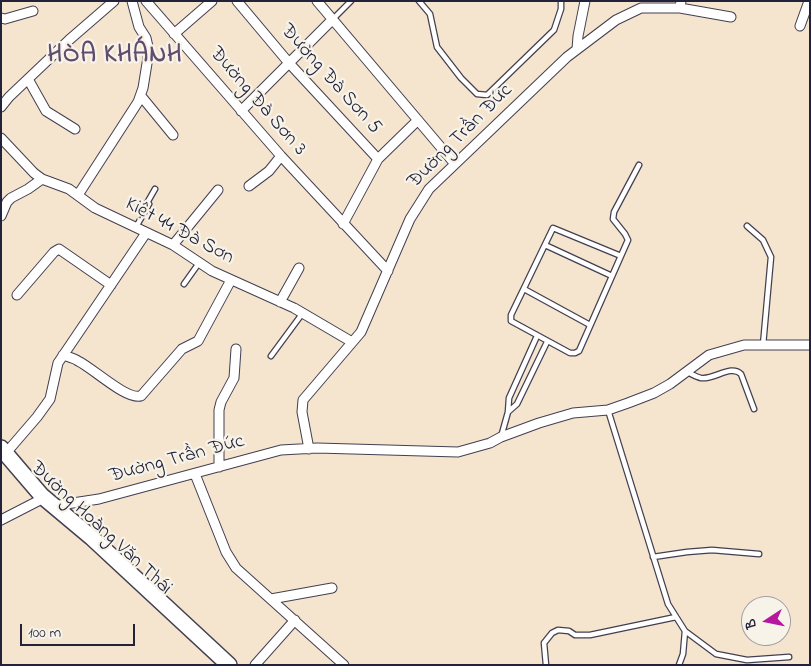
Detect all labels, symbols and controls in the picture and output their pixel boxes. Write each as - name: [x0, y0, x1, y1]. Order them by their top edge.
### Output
- street label: Đường Đà Sơn 5: [274, 20, 386, 140]
- district label: HÒA KHÁNH: [46, 42, 184, 72]
- street label: Đường Đà Sơn 3: [203, 43, 311, 161]
- street label: Đường Trần Đức: [404, 80, 518, 194]
- street label: Kiệt 44 Đà Sơn: [121, 193, 237, 271]
- street label: Đường Trần Đức: [107, 430, 247, 490]
- street label: Đường Hoàng Văn Thái: [24, 457, 176, 601]
- north arrow: [741, 596, 791, 646]
- scale bar: [22, 614, 138, 646]
- text: B: [741, 617, 763, 630]
- text: 100 m: [28, 622, 61, 644]

